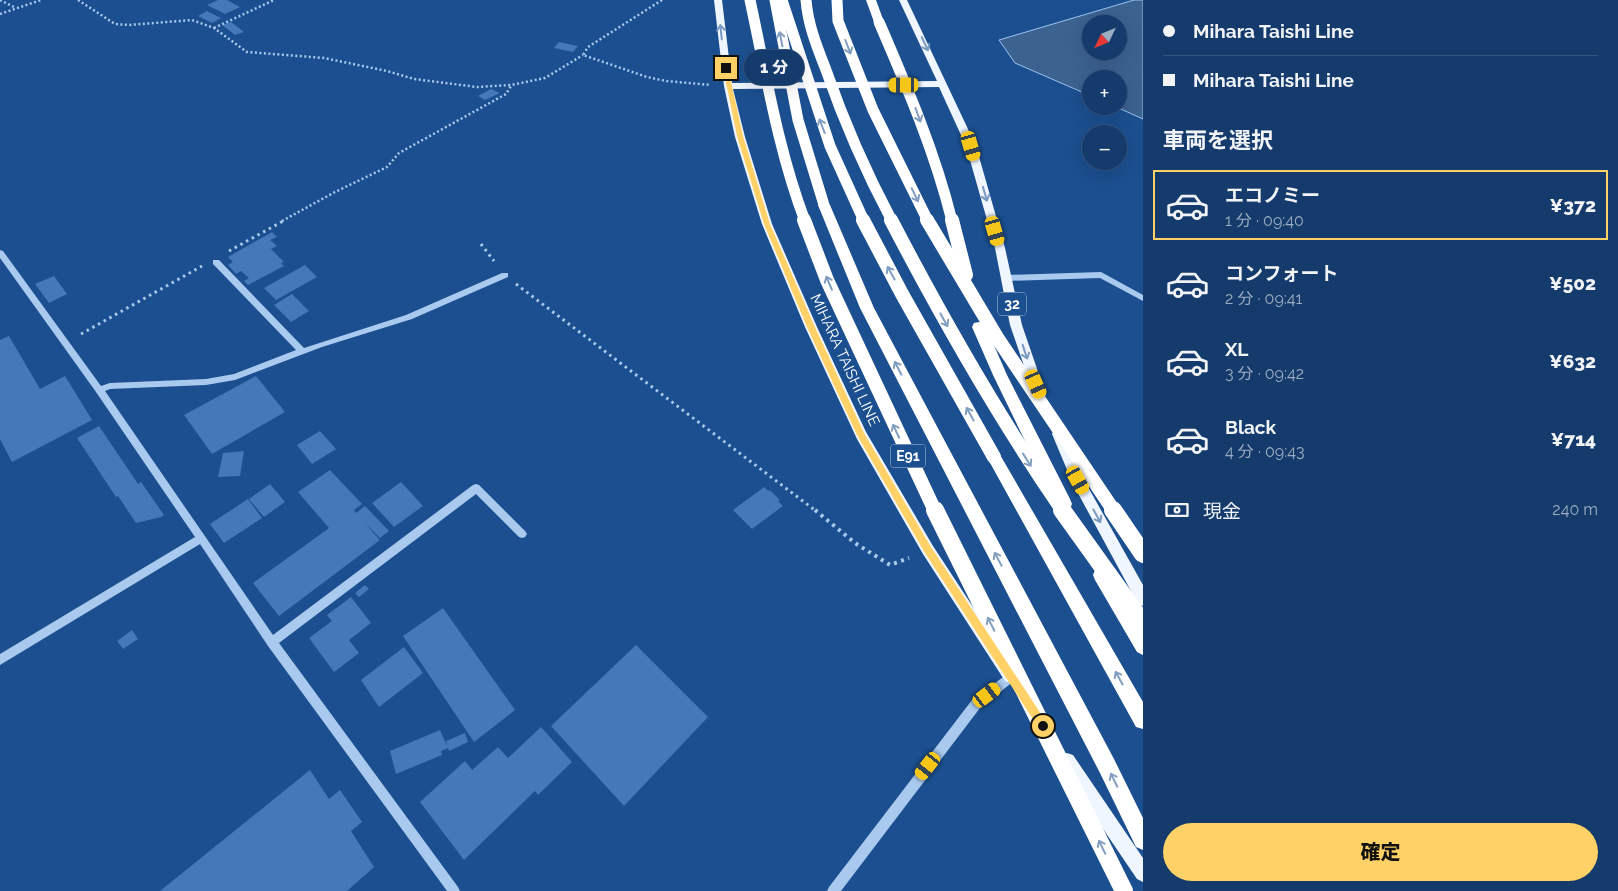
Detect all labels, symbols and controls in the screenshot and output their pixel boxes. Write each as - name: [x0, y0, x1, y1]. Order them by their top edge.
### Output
- north arrow: [1082, 15, 1128, 60]
- map controls: [1082, 15, 1127, 170]
- text: Mihara Taishi Line: [1193, 20, 1354, 42]
- one-way arrow: [716, 24, 725, 40]
- one-way arrow: [776, 32, 786, 48]
- one-way arrow: [920, 36, 930, 51]
- one-way arrow: [844, 39, 854, 54]
- callout: 1 分: [744, 50, 804, 86]
- route end: [715, 57, 737, 79]
- text: 1 分: [760, 58, 788, 77]
- text: Mihara Taishi Line: [1193, 69, 1354, 91]
- button: +: [1082, 70, 1127, 115]
- car: [889, 78, 919, 93]
- one-way arrow: [914, 107, 923, 122]
- one-way arrow: [817, 118, 826, 134]
- button: −: [1082, 125, 1127, 170]
- text: 車両を選択: [1163, 127, 1273, 153]
- car: [959, 130, 982, 162]
- icon: car: [1165, 183, 1210, 228]
- text: エコノミー: [1225, 184, 1320, 206]
- one-way arrow: [980, 186, 990, 202]
- one-way arrow: [911, 187, 920, 202]
- text: ¥372: [1549, 194, 1596, 216]
- text: 1 分 · 09:40: [1225, 211, 1304, 230]
- car: [983, 215, 1006, 247]
- icon: car: [1165, 261, 1210, 306]
- text: コンフォート: [1225, 262, 1338, 284]
- one-way arrow: [885, 266, 895, 280]
- text: ¥502: [1549, 272, 1596, 294]
- one-way arrow: [823, 276, 833, 291]
- text: 2 分 · 09:41: [1225, 289, 1302, 308]
- street label: MIHARA TAISHI LINE: [806, 291, 884, 429]
- road number: 32: [998, 292, 1026, 316]
- one-way arrow: [940, 312, 950, 327]
- text: XL: [1225, 338, 1248, 360]
- icon: car: [1165, 339, 1210, 384]
- one-way arrow: [1021, 343, 1030, 359]
- text: ¥632: [1549, 350, 1596, 372]
- one-way arrow: [893, 361, 902, 376]
- text: 3 分 · 09:42: [1225, 364, 1304, 383]
- car: [1023, 367, 1048, 401]
- one-way arrow: [965, 408, 975, 422]
- text: Black: [1225, 416, 1276, 438]
- icon: car: [1165, 417, 1210, 462]
- one-way arrow: [891, 423, 901, 438]
- text: ¥714: [1550, 428, 1596, 450]
- text: 4 分 · 09:43: [1225, 442, 1304, 461]
- road number: E91: [890, 444, 926, 468]
- one-way arrow: [1023, 452, 1033, 466]
- car: [1064, 463, 1091, 497]
- icon: cash: [1163, 496, 1191, 524]
- text: 現金: [1203, 500, 1241, 522]
- text: 240 m: [1552, 500, 1598, 519]
- one-way arrow: [1093, 508, 1103, 523]
- one-way arrow: [993, 552, 1002, 567]
- one-way arrow: [986, 617, 995, 632]
- one-way arrow: [1114, 671, 1123, 686]
- car: [970, 680, 1003, 710]
- route start: [1032, 715, 1054, 737]
- car: [912, 750, 943, 782]
- one-way arrow: [1109, 773, 1118, 788]
- button: 確定: [1163, 823, 1598, 881]
- one-way arrow: [1097, 840, 1107, 855]

